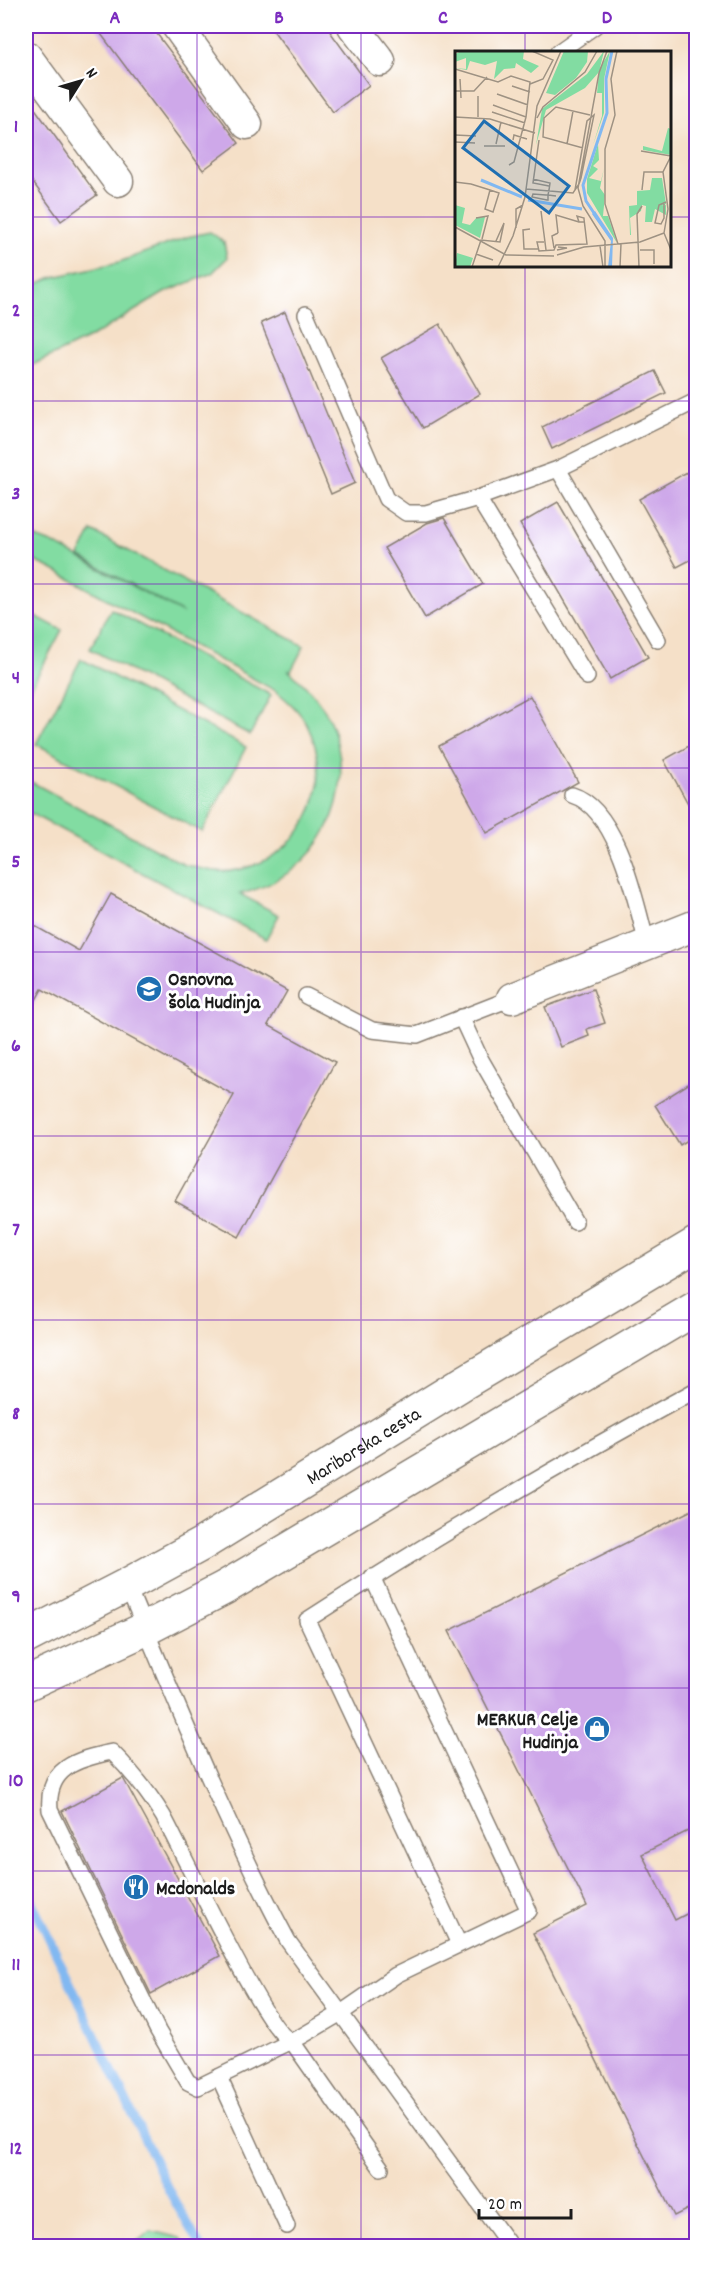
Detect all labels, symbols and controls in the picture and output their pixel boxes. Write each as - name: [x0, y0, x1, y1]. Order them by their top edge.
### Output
- text: A: [110, 5, 121, 33]
- text: B: [274, 5, 284, 33]
- text: C: [438, 5, 448, 33]
- text: D: [602, 5, 613, 33]
- north arrow: [51, 51, 111, 111]
- inset map: [455, 51, 671, 267]
- text: N: [79, 63, 103, 84]
- text: 1: [14, 114, 18, 142]
- text: 2: [12, 298, 20, 326]
- text: 3: [12, 481, 20, 509]
- text: 4: [12, 665, 20, 693]
- text: 5: [11, 849, 21, 877]
- place label: Osnovna šola Hudinja: [168, 967, 261, 1018]
- school or university icon: Osnovna šola Hudinja: [134, 974, 164, 1004]
- text: 6: [11, 1033, 21, 1061]
- text: 7: [12, 1217, 20, 1245]
- text: 8: [12, 1401, 20, 1429]
- street label: Mariborska cesta: [302, 1401, 428, 1493]
- text: 9: [11, 1584, 21, 1612]
- place label: MERKUR Celje Hudinja: [477, 1707, 579, 1758]
- shop icon: MERKUR Celje Hudinja: [582, 1714, 612, 1744]
- text: 10: [8, 1768, 24, 1796]
- restaurant icon: Mcdonalds: [121, 1872, 151, 1902]
- place label: Mcdonalds: [156, 1876, 235, 1904]
- text: 11: [12, 1952, 20, 1980]
- text: 12: [9, 2136, 23, 2164]
- scale bar: [479, 2182, 570, 2220]
- text: 20 m: [488, 2193, 522, 2218]

